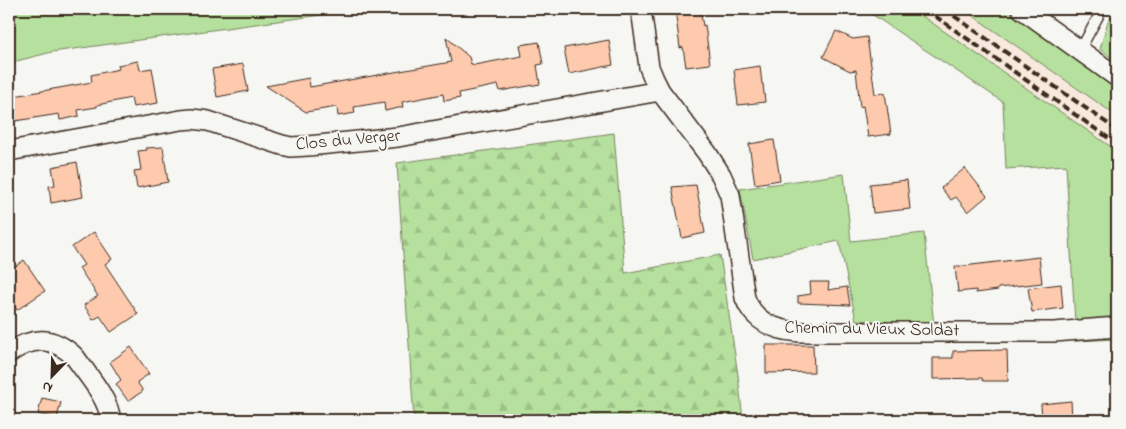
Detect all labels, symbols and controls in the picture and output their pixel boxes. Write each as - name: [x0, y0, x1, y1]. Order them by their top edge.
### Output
- street label: Clos du Verger: [295, 123, 402, 160]
- street label: Chemin du Vieux Soldat: [784, 315, 960, 345]
- north arrow: [28, 352, 78, 402]
- text: N: [39, 375, 56, 398]

